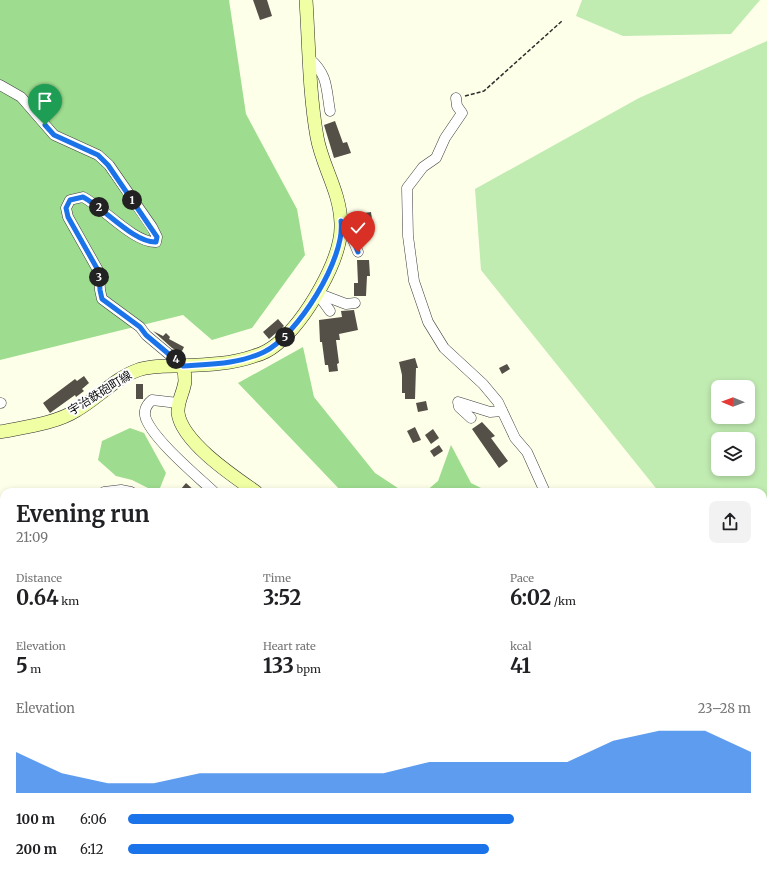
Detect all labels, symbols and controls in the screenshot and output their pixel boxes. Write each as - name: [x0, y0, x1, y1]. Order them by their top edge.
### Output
- pin: [28, 84, 62, 125]
- icon: arrive: [34, 90, 56, 112]
- pin: 1: [122, 190, 142, 210]
- text: 1: [129, 193, 135, 207]
- pin: 2: [89, 197, 109, 217]
- text: 2: [96, 200, 102, 214]
- pin: [341, 211, 375, 252]
- icon: check: [347, 217, 369, 239]
- pin: 3: [89, 267, 109, 287]
- text: 3: [96, 270, 102, 284]
- pin: 5: [275, 327, 295, 347]
- text: 5: [282, 330, 288, 344]
- pin: 4: [166, 349, 186, 369]
- text: 4: [173, 352, 180, 366]
- street label: 宇治鉄砲町線: [65, 367, 134, 418]
- north arrow: [711, 380, 755, 424]
- map controls: [711, 380, 755, 476]
- button: layers: [711, 432, 755, 476]
- text: Evening run: [16, 500, 150, 528]
- button: share: [709, 501, 751, 543]
- text: 21:09: [16, 529, 48, 546]
- text: Distance: [16, 571, 62, 585]
- text: Time: [263, 571, 291, 585]
- text: Pace: [510, 571, 534, 585]
- text: 0.64: [16, 585, 59, 610]
- text: 3:52: [263, 585, 301, 610]
- text: 6:02: [510, 585, 551, 610]
- text: km: [59, 594, 79, 608]
- text: /km: [551, 594, 576, 608]
- text: Elevation: [16, 639, 66, 653]
- text: Heart rate: [263, 639, 316, 653]
- text: kcal: [510, 639, 532, 653]
- text: 5: [16, 653, 28, 678]
- text: 133: [263, 653, 294, 678]
- text: 41: [510, 653, 531, 678]
- text: m: [28, 662, 41, 676]
- text: bpm: [294, 662, 321, 676]
- text: Elevation: [16, 700, 75, 717]
- text: 23–28 m: [698, 700, 751, 717]
- text: 100 m: [16, 811, 55, 828]
- text: 6:06: [80, 811, 107, 828]
- text: 200 m: [16, 841, 57, 858]
- text: 6:12: [80, 841, 104, 858]

